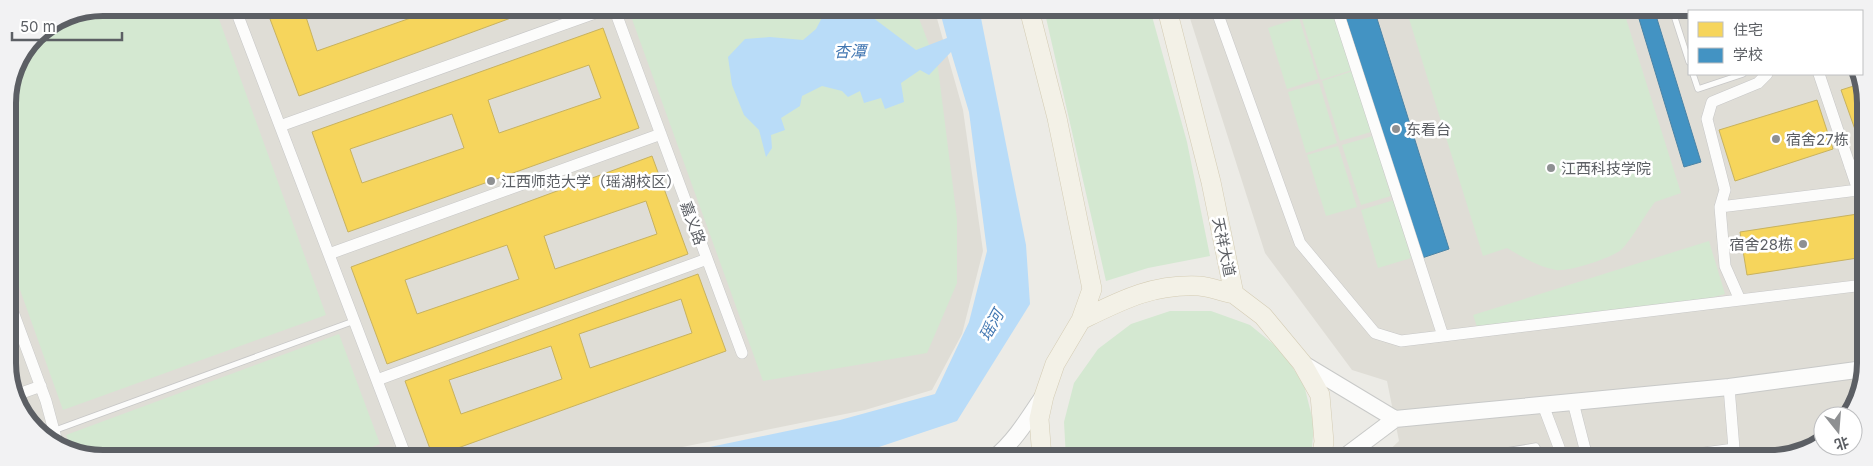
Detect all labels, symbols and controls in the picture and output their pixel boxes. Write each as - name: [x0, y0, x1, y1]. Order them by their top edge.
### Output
- scale bar: [12, 10, 122, 42]
- legend: [1688, 10, 1863, 75]
- text: 50 m: [20, 17, 56, 36]
- text: 住宅: [1733, 20, 1763, 39]
- water label: 杏潭: [834, 41, 869, 61]
- text: 学校: [1733, 45, 1763, 64]
- place label: 东看台: [1406, 120, 1451, 139]
- marker: 东看台: [1390, 123, 1402, 135]
- place label: 宿舍27栋: [1786, 130, 1849, 149]
- marker: 宿舍27栋: [1770, 133, 1782, 145]
- place label: 江西科技学院: [1561, 159, 1651, 178]
- marker: 江西科技学院: [1545, 162, 1557, 174]
- place label: 江西师范大学（瑶湖校区）: [501, 172, 681, 191]
- marker: 江西师范大学（瑶湖校区）: [485, 175, 497, 187]
- street label: 嘉义路: [676, 199, 710, 247]
- street label: 天祥大道: [1208, 216, 1240, 278]
- place label: 宿舍28栋: [1730, 235, 1793, 254]
- marker: 宿舍28栋: [1797, 238, 1809, 250]
- water label: 瑶河: [974, 304, 1009, 344]
- north arrow: [1813, 406, 1863, 456]
- text: 北: [1833, 434, 1851, 454]

